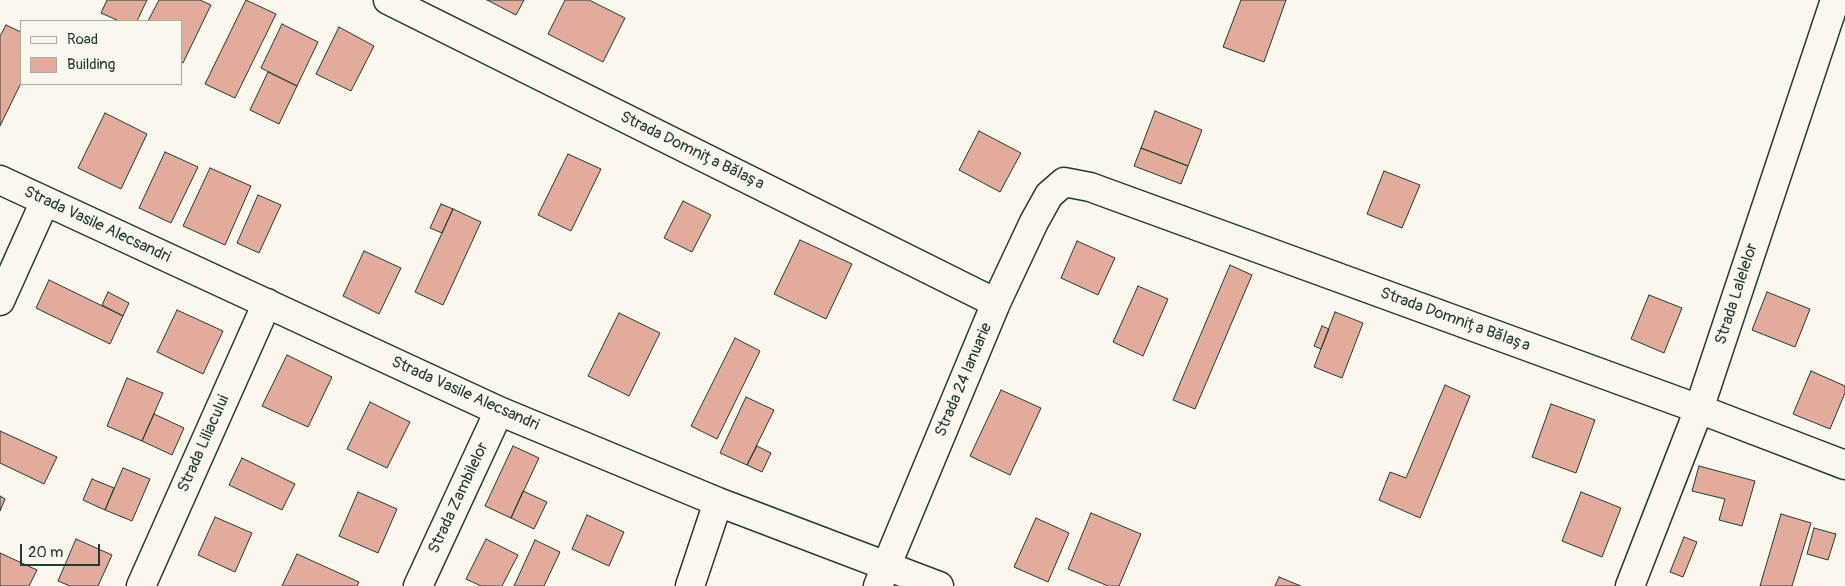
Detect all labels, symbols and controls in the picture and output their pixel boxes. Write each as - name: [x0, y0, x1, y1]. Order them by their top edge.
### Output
- legend: [20, 20, 182, 85]
- text: Road: [67, 30, 98, 49]
- text: Building: [67, 55, 115, 74]
- street label: Strada Domnița Bălașa: [617, 108, 767, 194]
- street label: Strada Vasile Alecsandri: [21, 183, 173, 267]
- street label: Strada Lalelelor: [1712, 241, 1762, 347]
- street label: Strada Domnița Bălașa: [1377, 284, 1533, 356]
- street label: Strada 24 Ianuarie: [931, 320, 997, 440]
- street label: Strada Vasile Alecsandri: [388, 353, 542, 435]
- street label: Strada Liliacului: [174, 392, 234, 496]
- street label: Strada Zambilelor: [425, 439, 493, 557]
- scale bar: [22, 534, 102, 566]
- text: 20 m: [28, 543, 63, 562]

